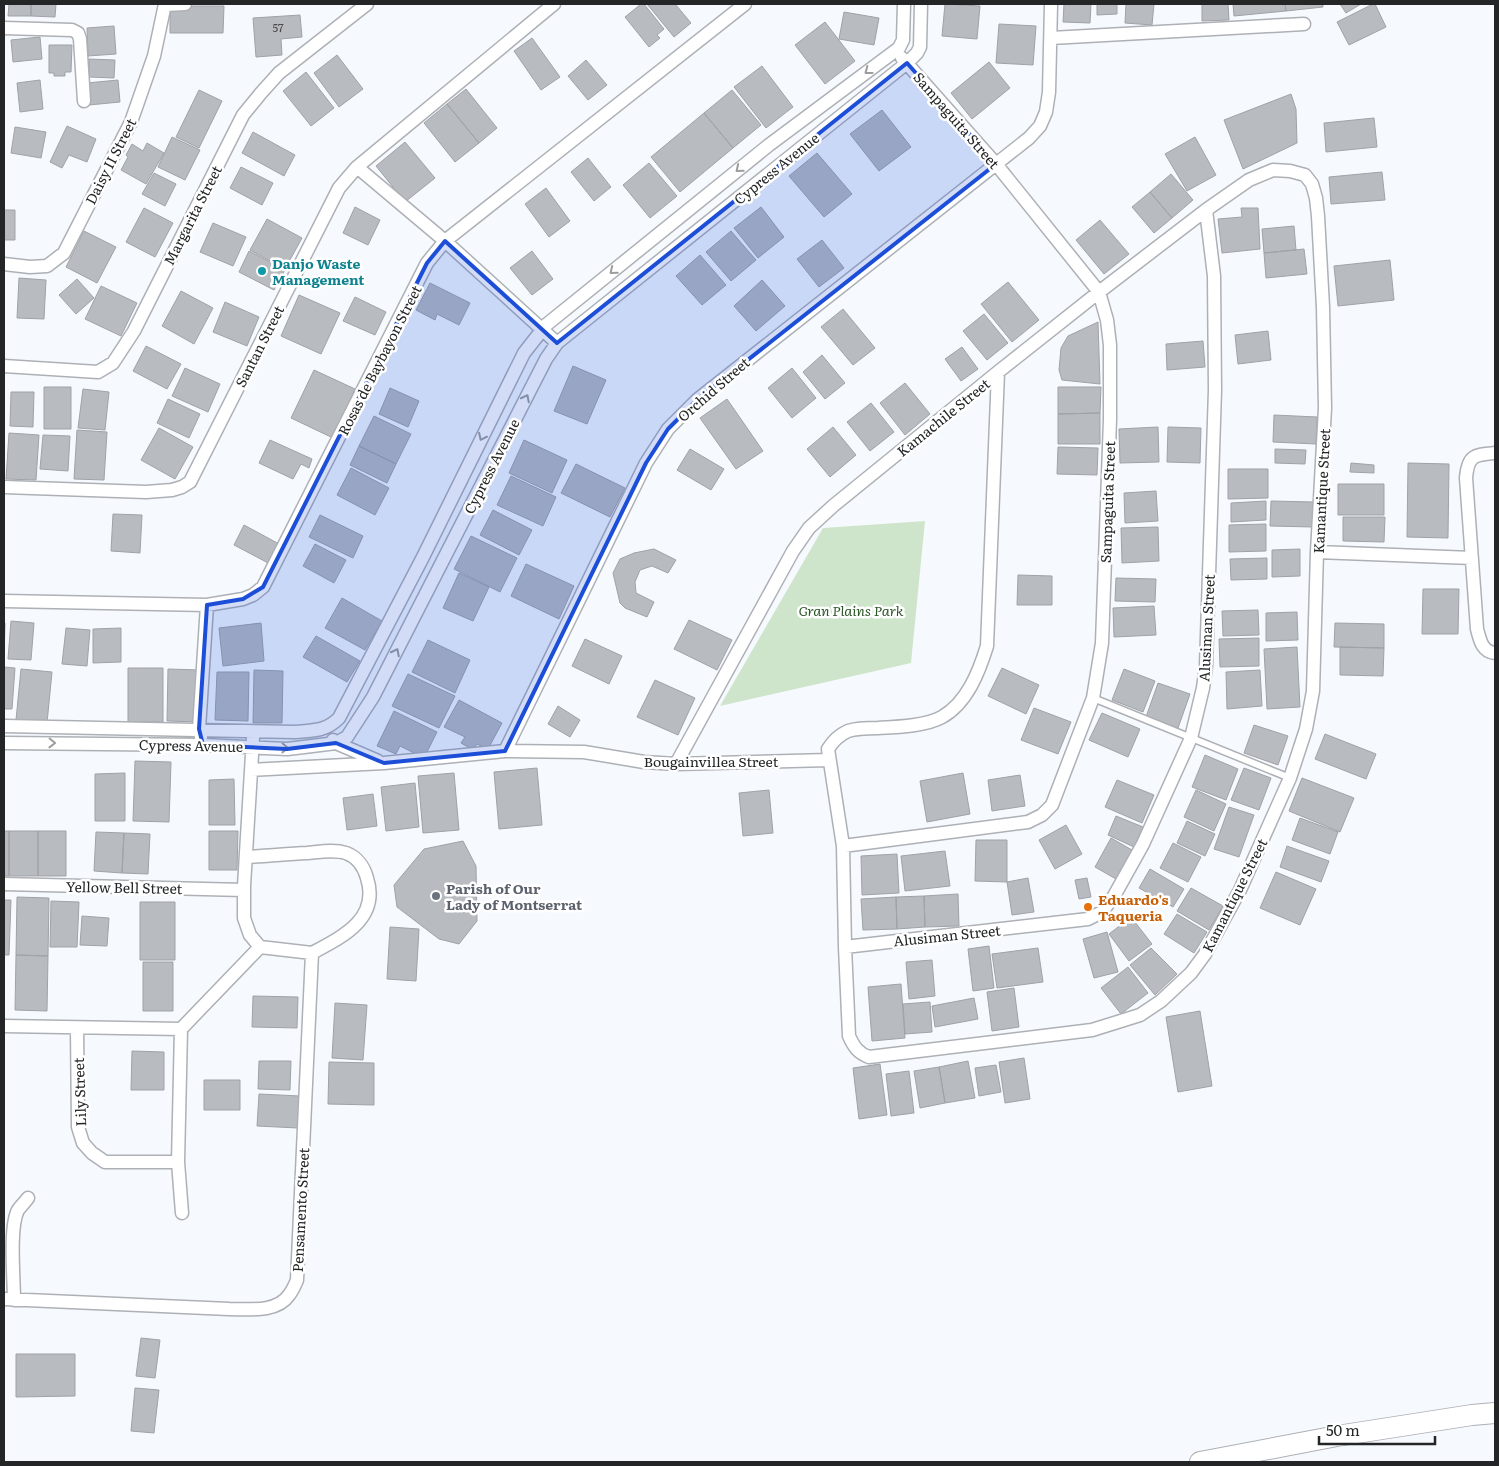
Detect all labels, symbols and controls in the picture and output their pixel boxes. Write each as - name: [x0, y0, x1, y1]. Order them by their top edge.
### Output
- house number: 57: [272, 19, 284, 35]
- one-way arrow: [865, 65, 874, 73]
- street label: Sampaguita Street: [909, 67, 1005, 173]
- street label: Daisy II Street: [80, 114, 140, 208]
- street label: Cypress Avenue: [729, 127, 823, 209]
- street label: Margarita Street: [158, 161, 226, 268]
- one-way arrow: [736, 164, 745, 172]
- place label: Danjo Waste Management: [272, 253, 365, 289]
- marker: Danjo Waste Management: [256, 265, 268, 277]
- one-way arrow: [610, 266, 619, 274]
- street label: Rosas de Baybayon Street: [332, 281, 426, 439]
- street label: Santan Street: [230, 301, 288, 390]
- street label: Orchid Street: [673, 352, 754, 426]
- street label: Kamachile Street: [892, 373, 994, 461]
- one-way arrow: [520, 395, 530, 404]
- street label: Cypress Avenue: [458, 415, 524, 517]
- street label: Kamantique Street: [1308, 428, 1334, 554]
- one-way arrow: [478, 432, 488, 441]
- street label: Sampaguita Street: [1095, 440, 1119, 563]
- street label: Alusiman Street: [1193, 573, 1219, 682]
- park label: Gran Plains Park: [799, 600, 904, 620]
- one-way arrow: [390, 648, 400, 657]
- street label: Cypress Avenue: [139, 734, 243, 756]
- one-way arrow: [49, 738, 57, 749]
- one-way arrow: [282, 743, 289, 753]
- street label: Bougainvillea Street: [644, 751, 779, 771]
- street label: Kamantique Street: [1197, 834, 1271, 955]
- street label: Yellow Bell Street: [66, 876, 183, 898]
- place label: Parish of Our Lady of Montserrat: [446, 878, 583, 914]
- place label: Eduardo's Taqueria: [1098, 889, 1169, 925]
- marker: Parish of Our Lady of Montserrat: [430, 890, 442, 902]
- marker: Eduardo's Taqueria: [1082, 901, 1094, 913]
- street label: Alusiman Street: [892, 919, 1002, 951]
- street label: Lily Street: [68, 1057, 90, 1127]
- street label: Pensamento Street: [287, 1147, 313, 1273]
- scale bar: [1319, 1414, 1435, 1446]
- text: 50 m: [1326, 1418, 1360, 1441]

